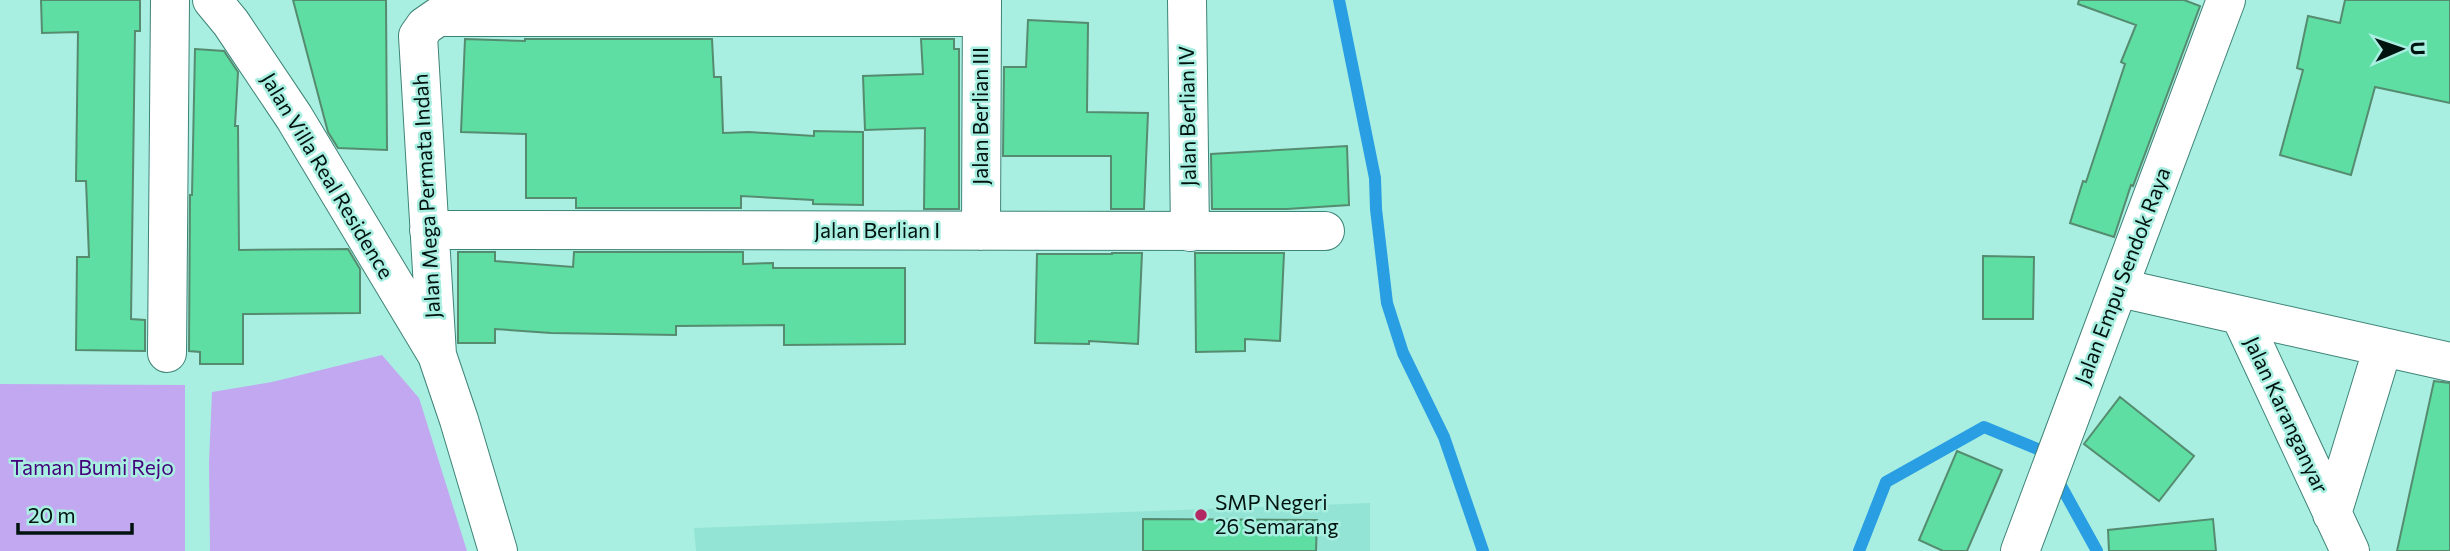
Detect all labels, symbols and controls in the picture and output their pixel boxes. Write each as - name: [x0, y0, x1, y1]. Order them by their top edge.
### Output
- north arrow: [2366, 14, 2436, 84]
- text: U: [2407, 41, 2430, 56]
- street label: Jalan Berlian IV: [1173, 46, 1200, 187]
- street label: Jalan Berlian III: [967, 47, 992, 185]
- street label: Jalan Villa Real Residence: [257, 68, 400, 283]
- street label: Jalan Mega Permata Indah: [407, 73, 444, 319]
- street label: Jalan Empu Sendok Raya: [2069, 163, 2175, 387]
- street label: Jalan Berlian I: [814, 217, 940, 242]
- street label: Jalan Karanganyar: [2240, 332, 2335, 497]
- park label: Taman Bumi Rejo: [10, 454, 174, 479]
- place label: SMP Negeri 26 Semarang: [1215, 489, 1339, 538]
- scale bar: [18, 491, 131, 536]
- text: 20 m: [28, 502, 76, 527]
- marker: SMP Negeri 26 Semarang: [1193, 507, 1209, 523]

